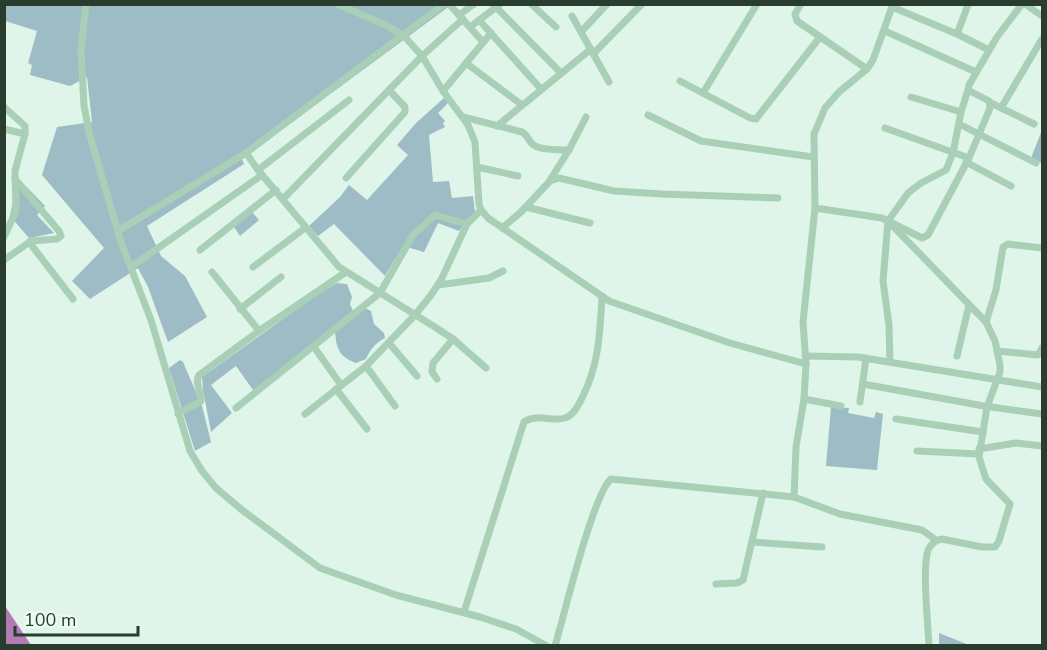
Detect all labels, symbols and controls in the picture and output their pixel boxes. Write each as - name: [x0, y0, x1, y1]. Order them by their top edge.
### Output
- scale bar: [15, 599, 138, 637]
- text: 100 m: [24, 608, 76, 632]

